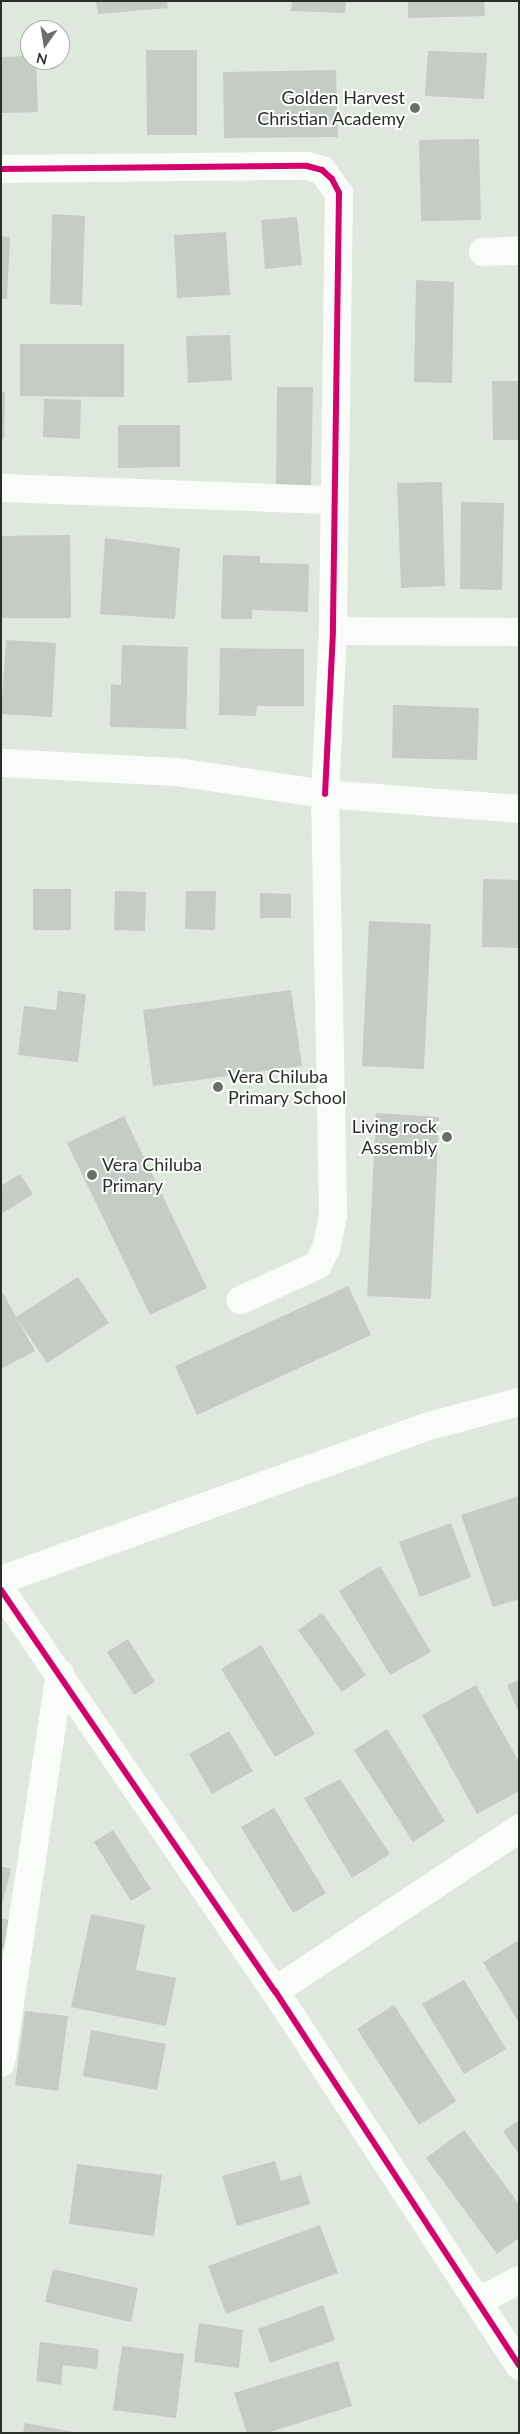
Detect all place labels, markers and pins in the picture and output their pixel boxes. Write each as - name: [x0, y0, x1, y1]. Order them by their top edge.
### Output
- place label: Golden Harvest Christian Academy: [257, 87, 405, 130]
- marker: Golden Harvest Christian Academy: [409, 102, 421, 114]
- place label: Vera Chiluba Primary School: [228, 1066, 347, 1108]
- marker: Vera Chiluba Primary School: [212, 1081, 224, 1093]
- place label: Living rock Assembly: [352, 1116, 437, 1158]
- marker: Living rock Assembly: [441, 1131, 453, 1143]
- place label: Vera Chiluba Primary: [102, 1154, 202, 1196]
- marker: Vera Chiluba Primary: [86, 1169, 98, 1181]

